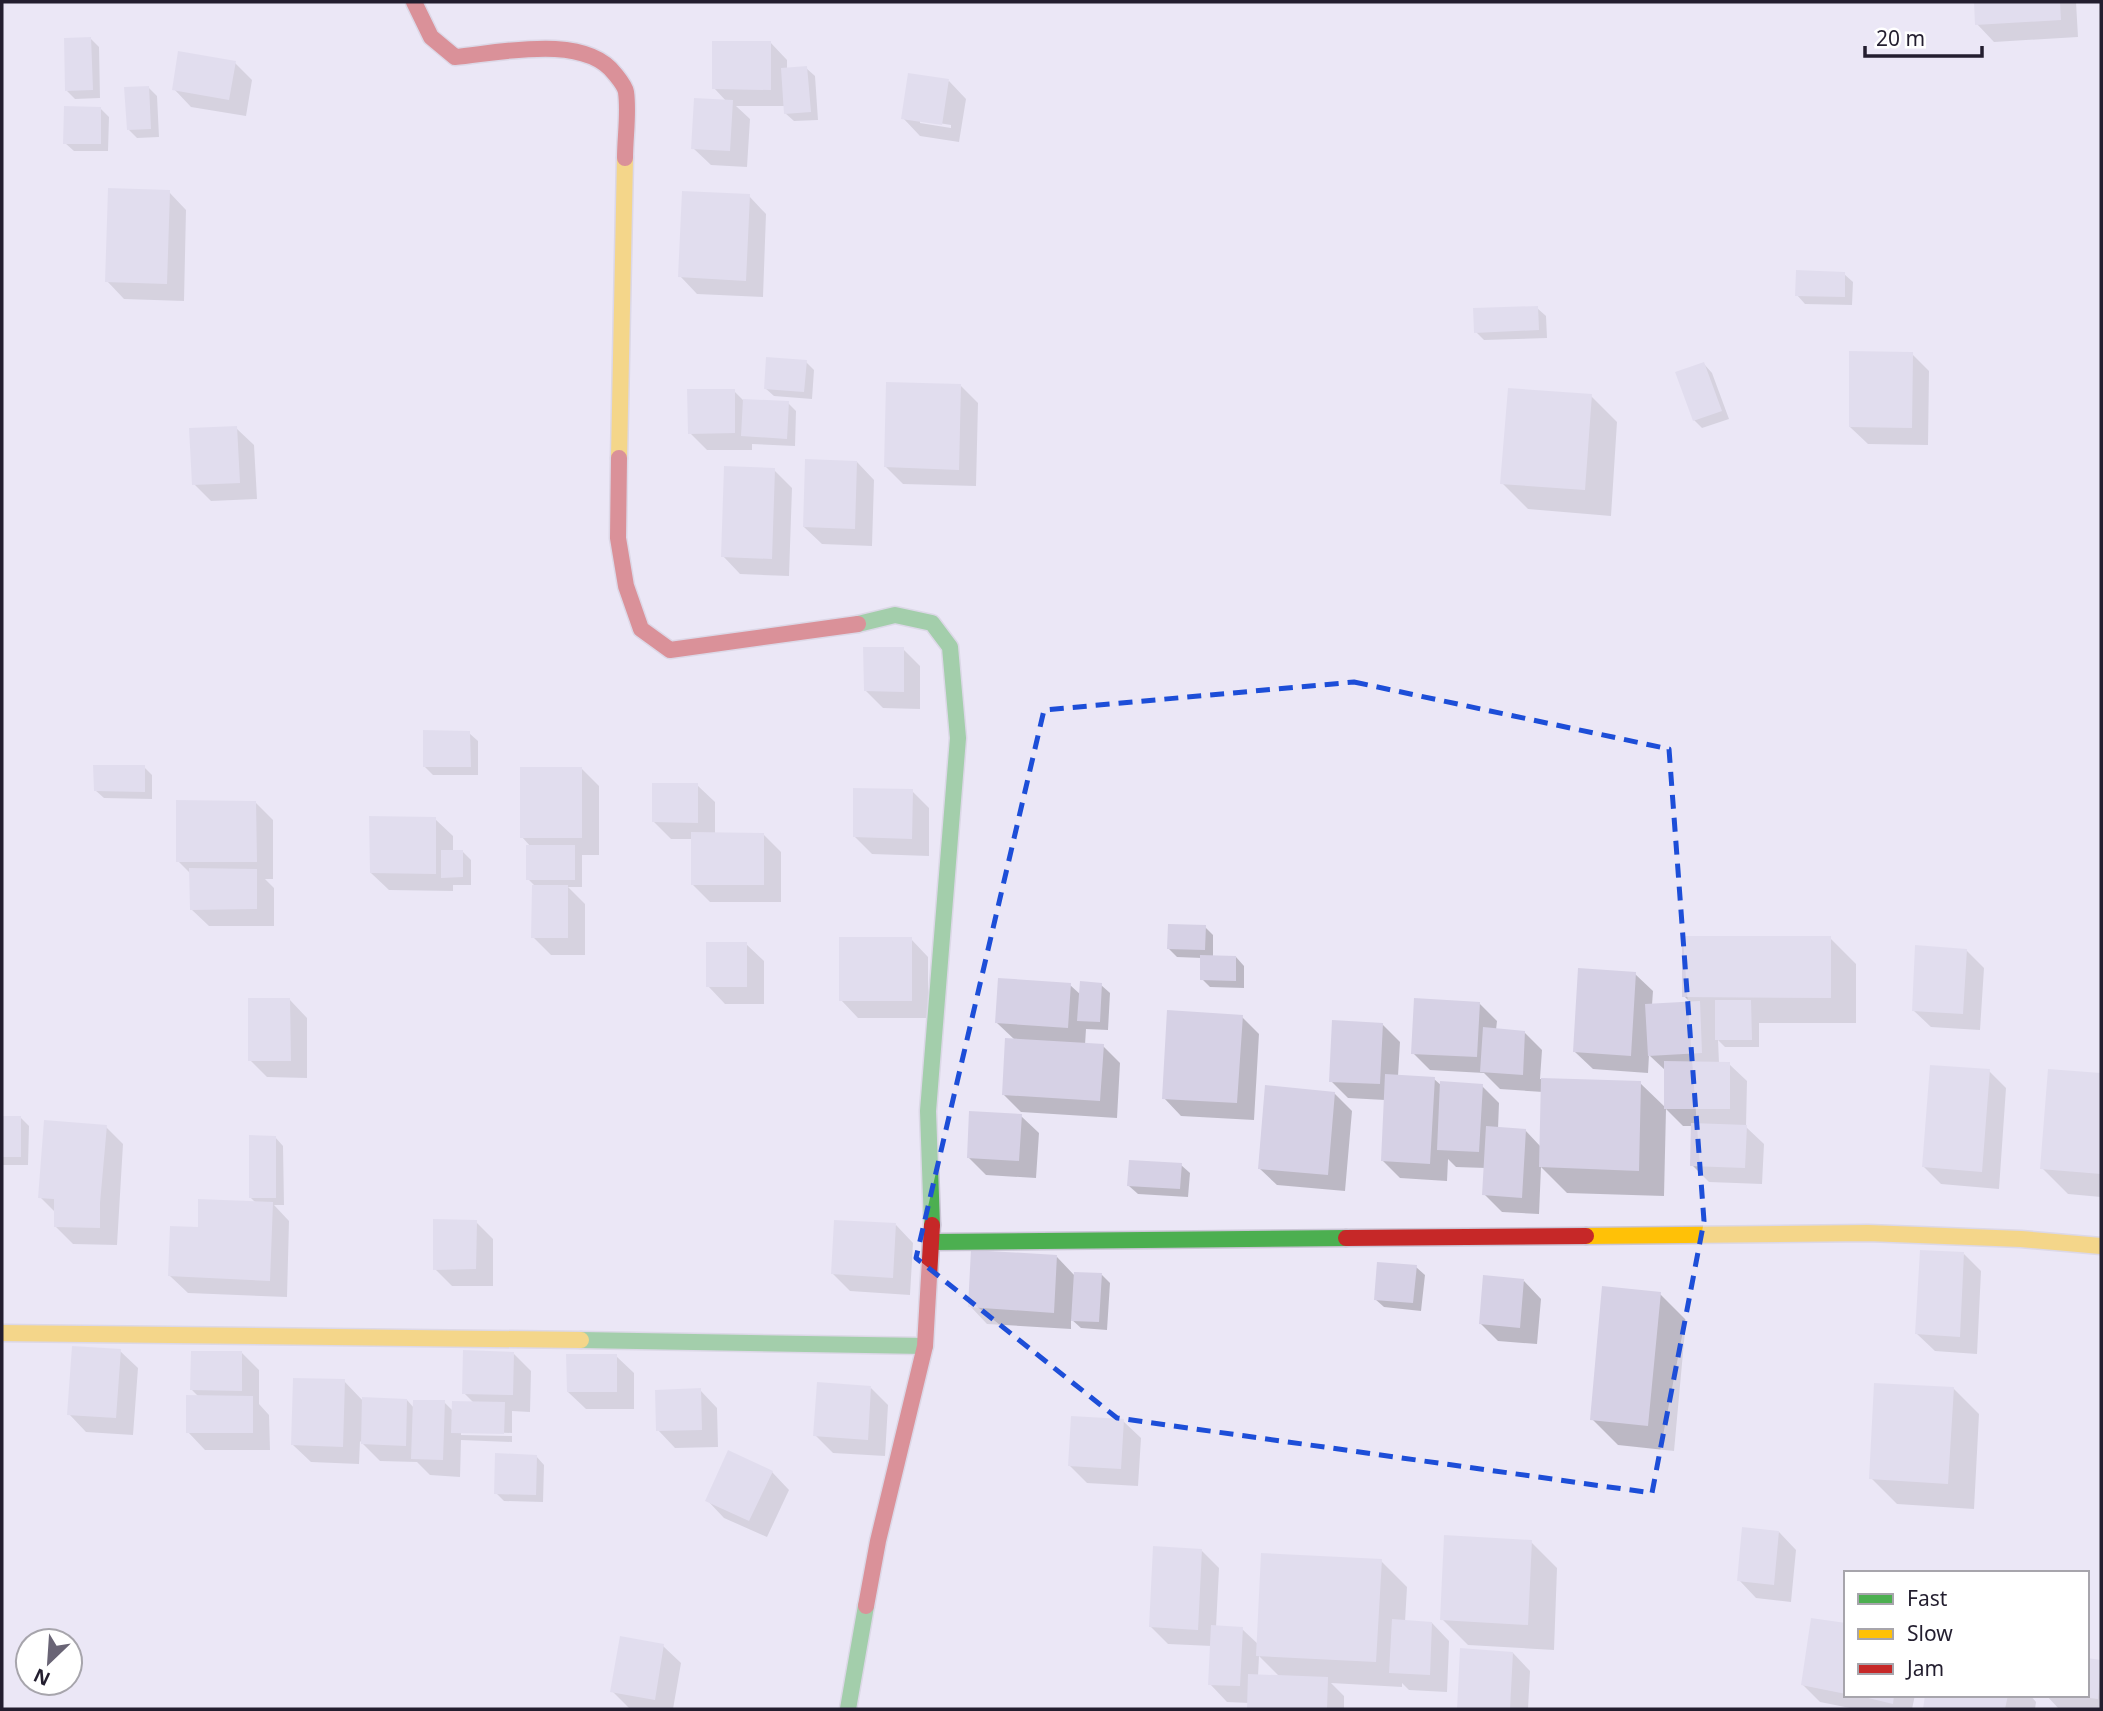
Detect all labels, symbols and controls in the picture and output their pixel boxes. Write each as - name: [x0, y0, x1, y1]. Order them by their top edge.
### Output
- scale bar: [1865, 14, 1982, 58]
- text: 20 m: [1876, 24, 1925, 52]
- legend: [1844, 1571, 2089, 1697]
- text: Fast: [1907, 1584, 1948, 1612]
- text: Slow: [1907, 1619, 1953, 1647]
- north arrow: [14, 1627, 84, 1697]
- text: Jam: [1905, 1654, 1944, 1682]
- text: N: [29, 1662, 54, 1692]

